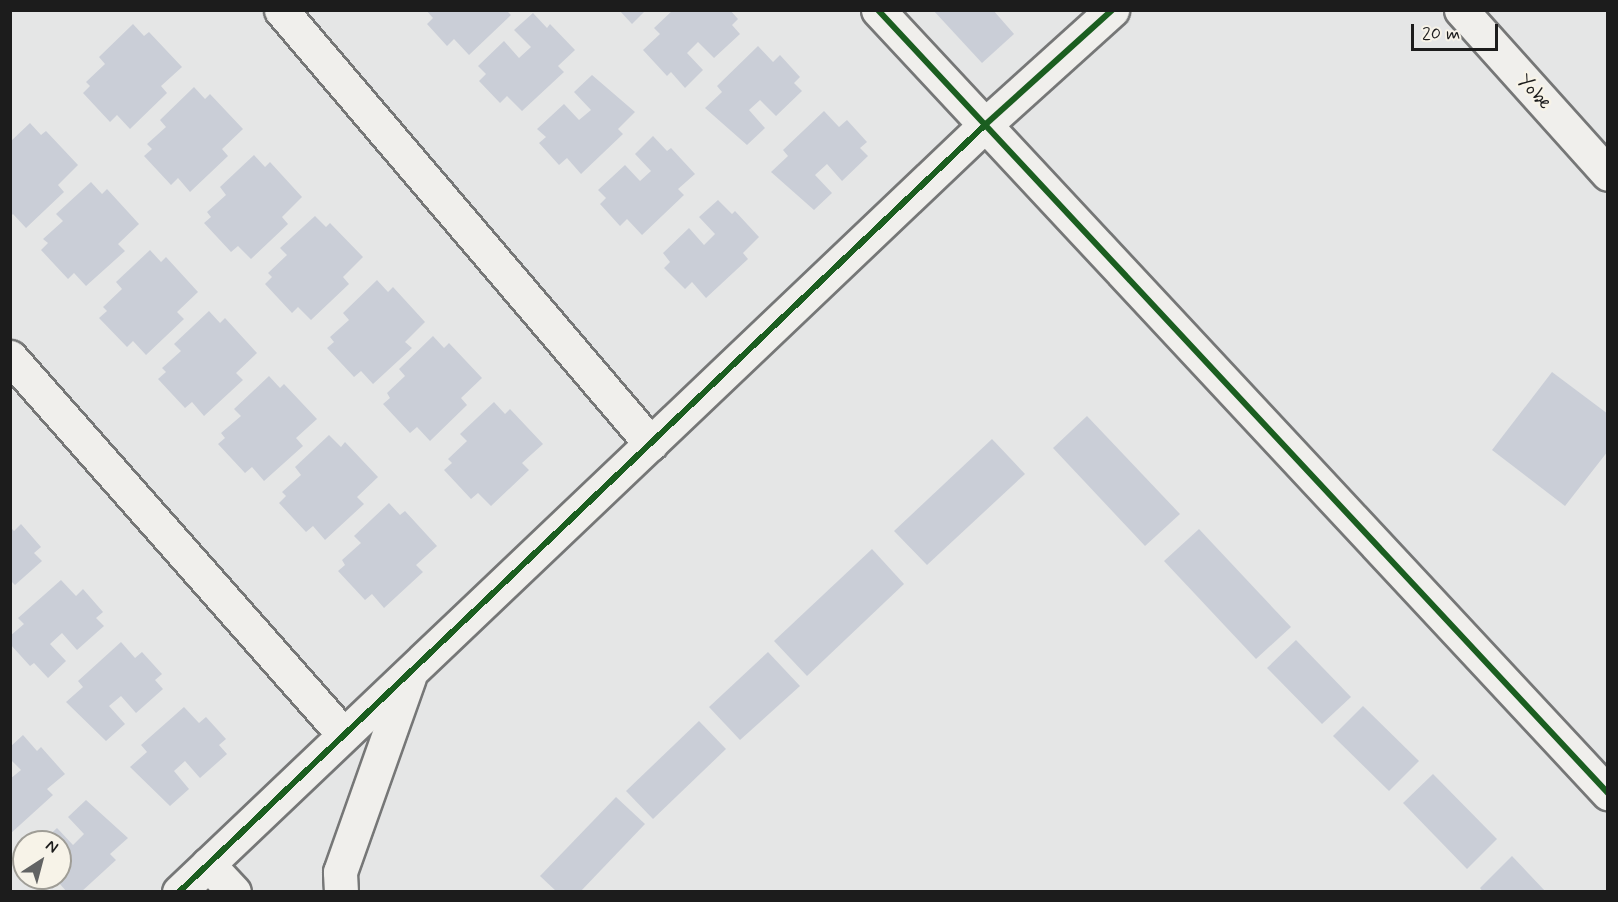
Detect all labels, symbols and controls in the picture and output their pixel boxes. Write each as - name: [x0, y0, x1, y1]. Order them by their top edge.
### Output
- scale bar: [1414, 12, 1501, 50]
- text: 20 m: [1422, 22, 1460, 46]
- street label: Yobe: [1512, 69, 1556, 115]
- north arrow: [12, 830, 72, 890]
- text: N: [41, 835, 62, 858]

